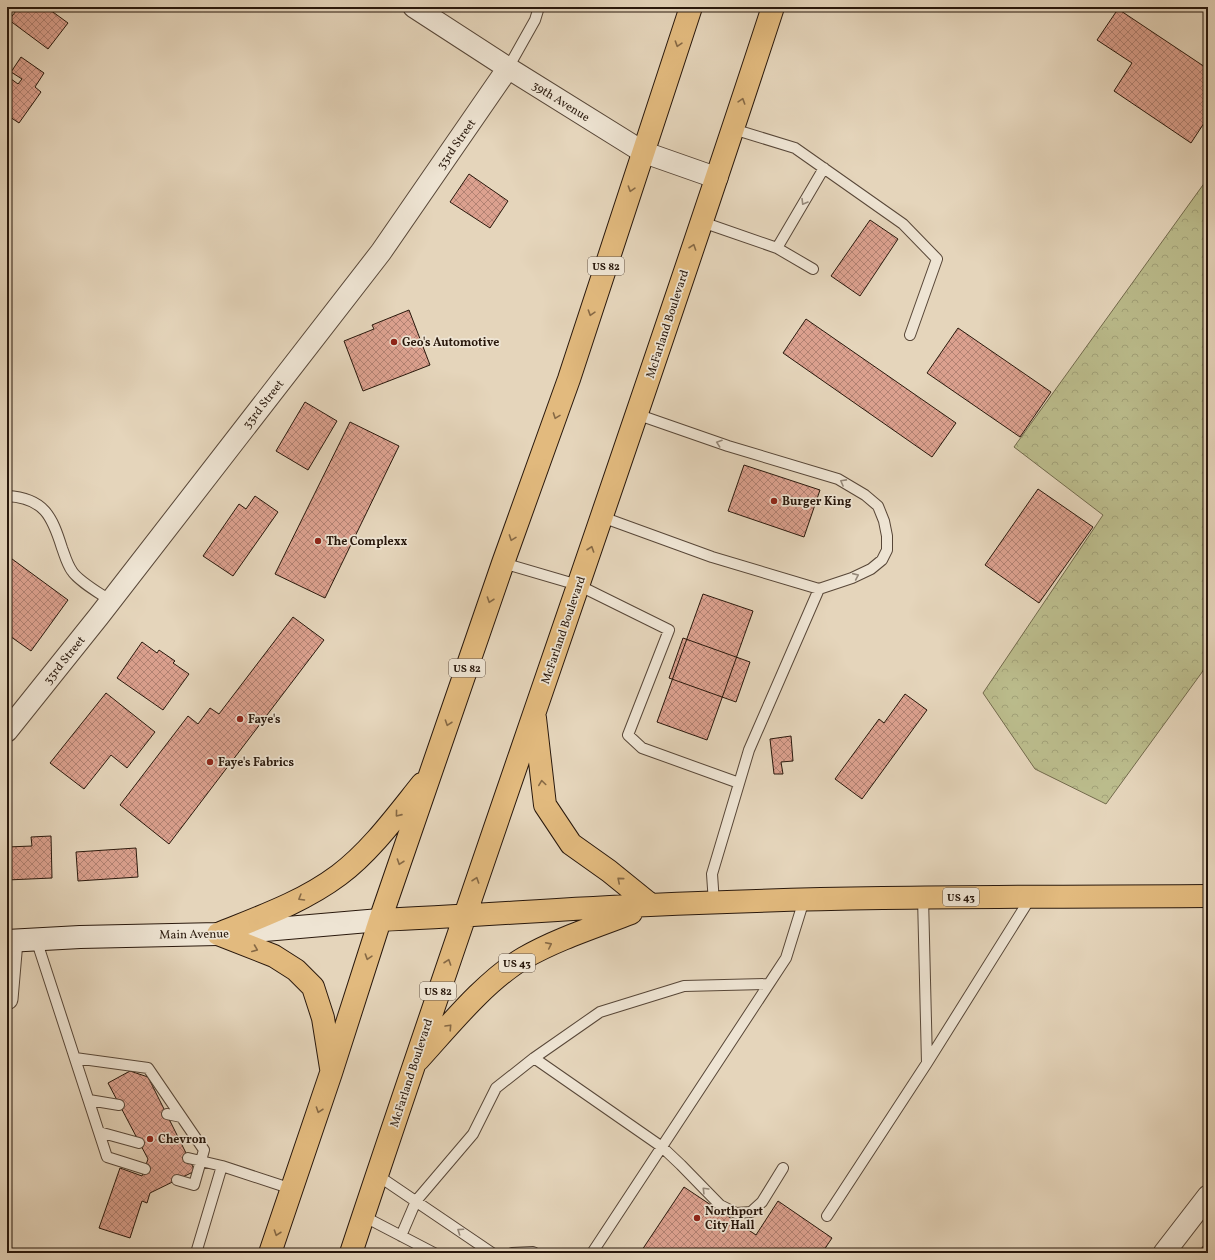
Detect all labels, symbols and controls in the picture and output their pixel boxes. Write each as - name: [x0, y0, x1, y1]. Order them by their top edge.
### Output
- one-way arrow: [675, 40, 683, 47]
- street label: 39th Avenue: [529, 78, 593, 126]
- one-way arrow: [737, 98, 746, 105]
- street label: 33rd Street: [434, 116, 480, 173]
- one-way arrow: [627, 185, 636, 192]
- one-way arrow: [802, 198, 809, 205]
- one-way arrow: [688, 244, 697, 251]
- road number: US 82: [588, 257, 624, 275]
- street label: McFarland Boulevard: [643, 268, 693, 381]
- one-way arrow: [587, 309, 595, 316]
- place label: Geo's Automotive: [402, 335, 499, 351]
- marker: Geo's Automotive: [389, 337, 399, 347]
- street label: 33rd Street: [240, 377, 288, 432]
- one-way arrow: [552, 412, 560, 419]
- one-way arrow: [716, 439, 723, 447]
- one-way arrow: [840, 479, 847, 486]
- place label: Burger King: [782, 494, 852, 510]
- marker: Burger King: [769, 496, 779, 506]
- place label: The Complexx: [326, 534, 407, 550]
- one-way arrow: [508, 535, 516, 542]
- marker: The Complexx: [313, 536, 323, 546]
- one-way arrow: [586, 545, 594, 552]
- one-way arrow: [851, 573, 859, 581]
- street label: McFarland Boulevard: [538, 574, 590, 686]
- one-way arrow: [486, 597, 495, 604]
- street label: 33rd Street: [40, 633, 89, 688]
- road number: US 82: [449, 659, 485, 677]
- place label: Faye's: [248, 712, 281, 728]
- marker: Faye's: [235, 714, 245, 724]
- one-way arrow: [445, 720, 453, 727]
- place label: Faye's Fabrics: [218, 755, 294, 771]
- marker: Faye's Fabrics: [205, 757, 215, 767]
- one-way arrow: [538, 780, 547, 786]
- one-way arrow: [396, 809, 403, 816]
- one-way arrow: [396, 859, 405, 866]
- one-way arrow: [471, 876, 480, 883]
- one-way arrow: [618, 878, 625, 885]
- road number: US 43: [943, 888, 979, 906]
- one-way arrow: [298, 894, 305, 901]
- street label: Main Avenue: [159, 926, 229, 944]
- one-way arrow: [545, 943, 552, 950]
- one-way arrow: [251, 944, 258, 952]
- one-way arrow: [364, 954, 373, 961]
- road number: US 43: [499, 954, 535, 972]
- one-way arrow: [443, 959, 452, 966]
- road number: US 82: [420, 982, 456, 1000]
- street label: McFarland Boulevard: [387, 1017, 437, 1130]
- one-way arrow: [444, 1024, 451, 1031]
- one-way arrow: [315, 1106, 323, 1113]
- place label: Chevron: [158, 1132, 207, 1148]
- marker: Chevron: [145, 1134, 155, 1144]
- one-way arrow: [702, 1187, 710, 1195]
- place label: Northport City Hall: [705, 1204, 764, 1234]
- marker: Northport City Hall: [692, 1213, 702, 1223]
- one-way arrow: [273, 1229, 282, 1236]
- one-way arrow: [457, 1229, 464, 1236]

